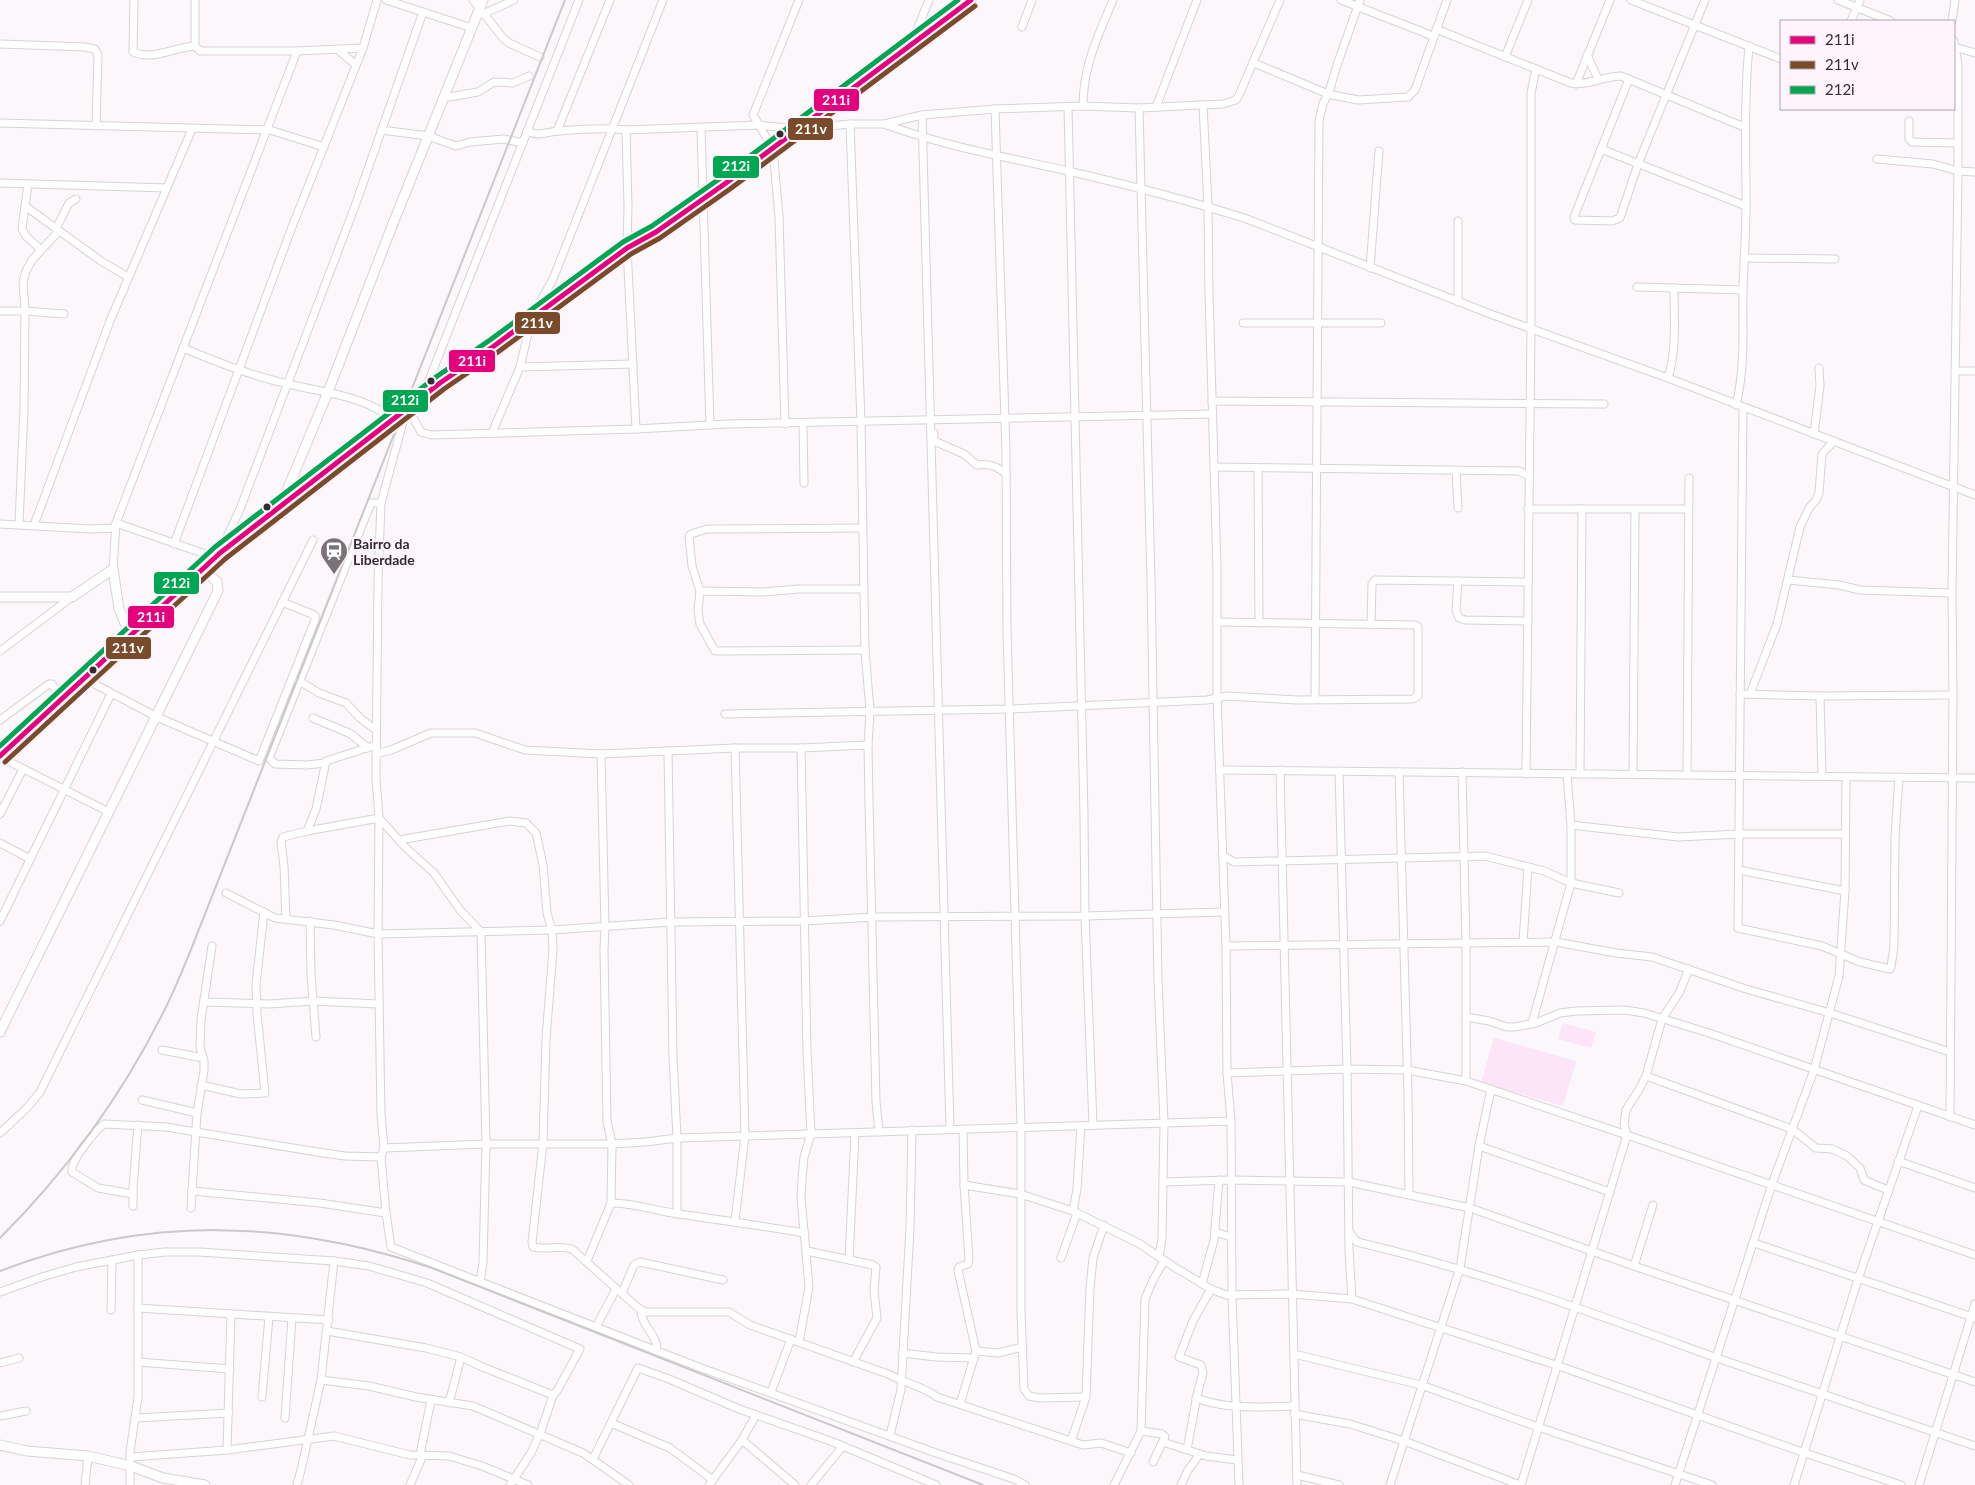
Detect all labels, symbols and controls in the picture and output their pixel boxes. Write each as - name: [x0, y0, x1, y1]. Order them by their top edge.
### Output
- legend: [1780, 20, 1955, 110]
- text: 211i: [1825, 30, 1855, 48]
- text: 211v: [1825, 55, 1859, 73]
- text: 212i: [1825, 80, 1855, 98]
- line badge: 211i: [813, 88, 860, 112]
- text: 211i: [822, 91, 850, 108]
- line badge: 211v: [787, 117, 834, 141]
- text: 211v: [795, 120, 827, 137]
- unlabelled marker: [775, 129, 785, 139]
- line badge: 212i: [712, 155, 760, 179]
- text: 212i: [722, 157, 750, 174]
- line badge: 211v: [514, 311, 561, 335]
- text: 211v: [521, 314, 553, 331]
- line badge: 211i: [448, 349, 496, 373]
- text: 211i: [458, 352, 486, 369]
- unlabelled marker: [426, 376, 436, 386]
- line badge: 212i: [382, 389, 429, 413]
- text: 212i: [391, 391, 419, 408]
- unlabelled marker: [262, 502, 272, 512]
- place label: Bairro da Liberdade: [353, 535, 415, 568]
- station icon: Bairro da Liberdade: [319, 536, 349, 575]
- line badge: 212i: [153, 571, 200, 595]
- text: 212i: [162, 574, 190, 591]
- line badge: 211i: [127, 605, 175, 629]
- text: 211i: [137, 608, 165, 625]
- line badge: 211v: [105, 636, 152, 660]
- text: 211v: [112, 639, 144, 656]
- unlabelled marker: [88, 665, 98, 675]

